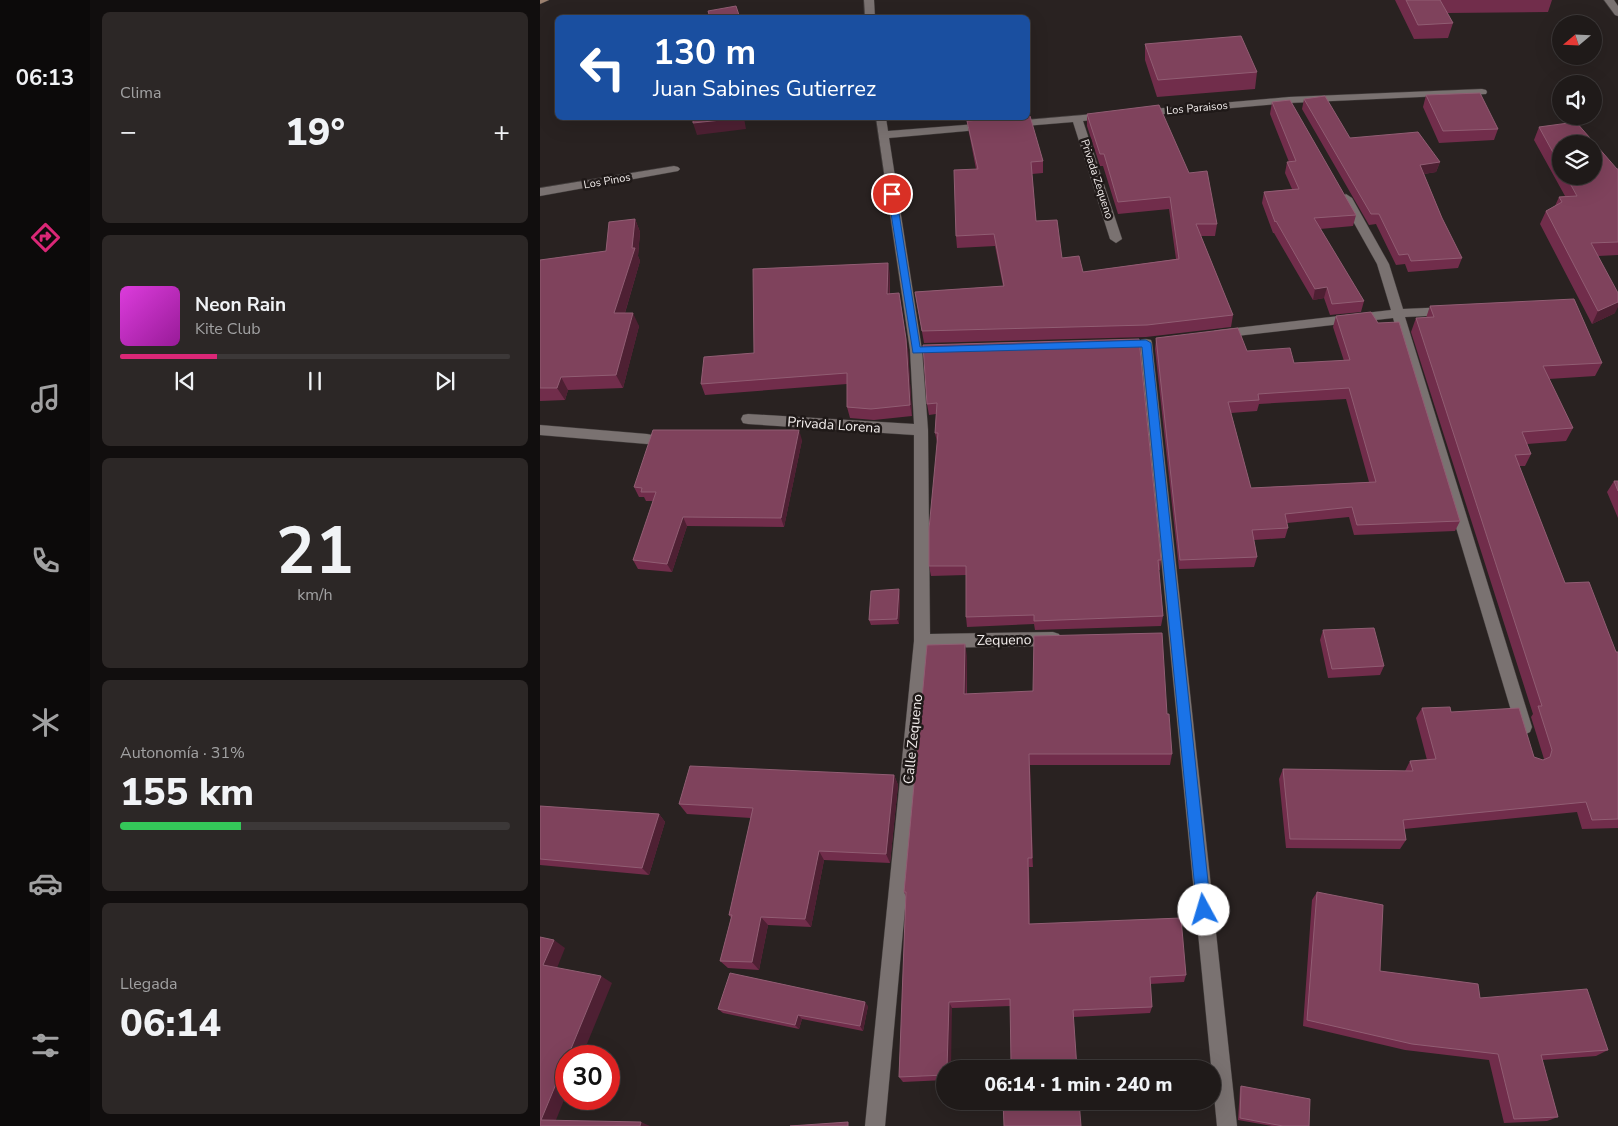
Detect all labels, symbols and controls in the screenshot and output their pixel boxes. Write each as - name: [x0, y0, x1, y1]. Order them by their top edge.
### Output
- north arrow: [1552, 15, 1602, 65]
- map controls: [1552, 15, 1602, 185]
- text: 130 m: [653, 29, 756, 76]
- icon: left: [570, 35, 635, 100]
- text: 06:13: [16, 63, 74, 93]
- text: Juan Sabines Gutierrez: [653, 74, 876, 104]
- button: sound: [1552, 75, 1602, 125]
- text: Clima: [120, 82, 161, 104]
- street label: Los Paraisos: [1166, 98, 1228, 118]
- text: 19°: [285, 107, 345, 158]
- text: −: [120, 113, 137, 151]
- text: +: [493, 113, 510, 151]
- button: layers: [1552, 135, 1602, 185]
- street label: Privada Zequeno: [1077, 137, 1117, 221]
- street label: Los Pinos: [582, 170, 632, 192]
- pin: [871, 173, 913, 215]
- icon: arrive: [878, 180, 906, 208]
- icon: directions: [28, 220, 63, 255]
- text: Neon Rain: [195, 292, 286, 318]
- text: Kite Club: [195, 318, 261, 340]
- icon: previous: [171, 367, 199, 395]
- icon: pause: [301, 367, 329, 395]
- icon: next: [431, 367, 459, 395]
- icon: music: [28, 381, 63, 416]
- street label: Privada Lorena: [787, 412, 881, 438]
- text: 21: [276, 507, 354, 596]
- icon: phone: [28, 543, 63, 578]
- text: km/h: [297, 584, 333, 606]
- street label: Zequeno: [976, 630, 1032, 650]
- street label: Calle Zequeno: [899, 693, 927, 785]
- icon: climate: [28, 705, 63, 740]
- text: Autonomía · 31%: [120, 742, 245, 764]
- text: 155 km: [120, 767, 254, 818]
- icon: car: [28, 866, 63, 901]
- position arrow: [1177, 883, 1229, 935]
- text: Llegada: [120, 973, 178, 995]
- text: 06:14: [120, 998, 221, 1049]
- icon: filters: [28, 1028, 63, 1063]
- speed limit sign: 30: [555, 1045, 620, 1110]
- text: 06:14 · 1 min · 240 m: [985, 1072, 1172, 1098]

